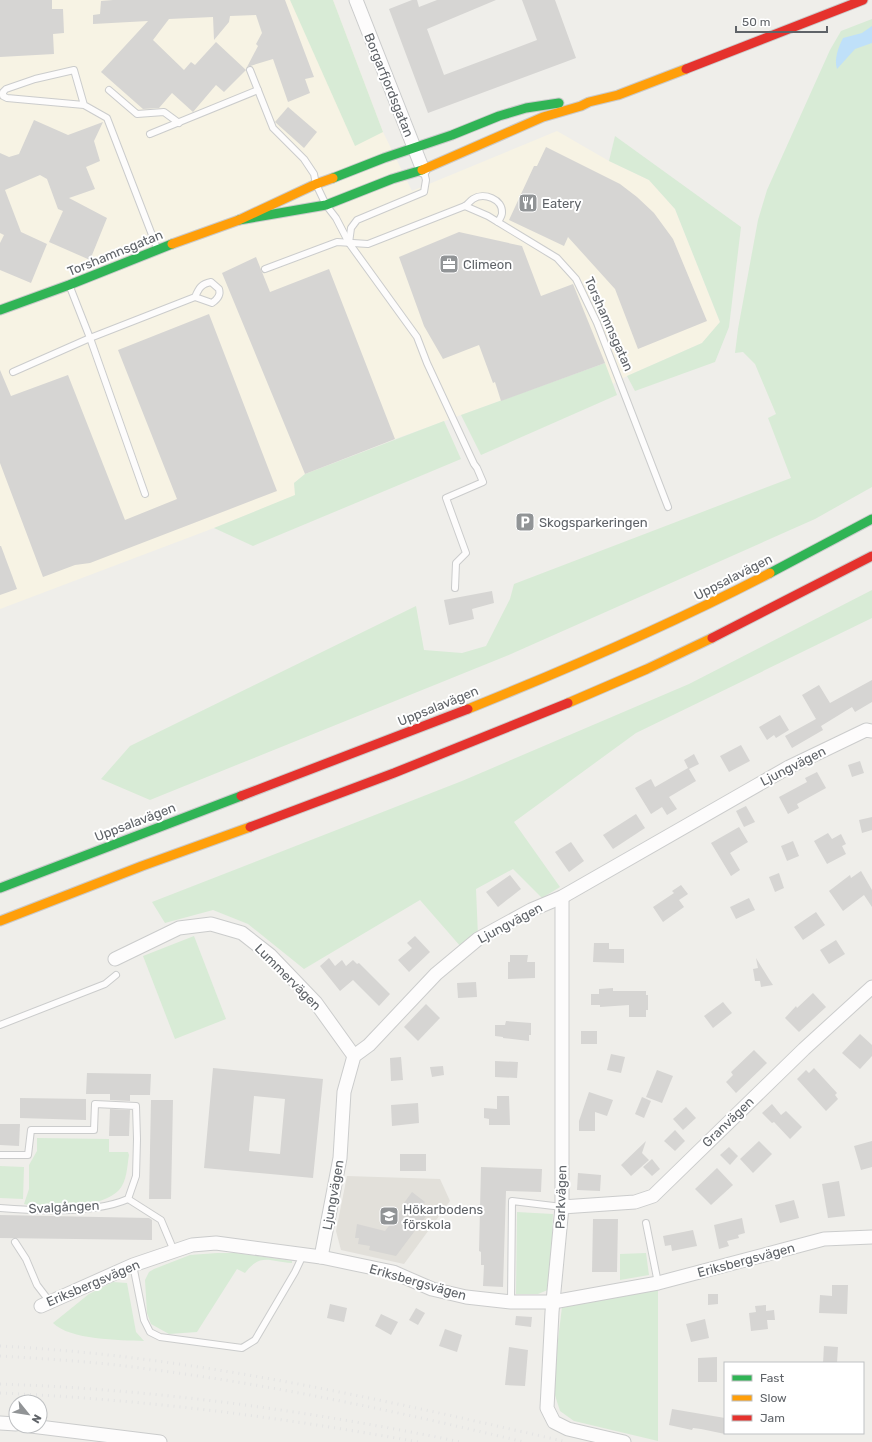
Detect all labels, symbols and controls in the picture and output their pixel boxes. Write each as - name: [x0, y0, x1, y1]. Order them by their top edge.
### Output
- scale bar: [736, 8, 827, 34]
- text: 50 m: [742, 15, 770, 29]
- street label: Borgarfjordsgatan: [360, 31, 417, 140]
- restaurant icon: Eatery: [517, 192, 539, 214]
- place label: Eatery: [542, 196, 581, 211]
- street label: Torshamnsgatan: [65, 227, 165, 280]
- office icon: Climeon: [438, 253, 460, 275]
- place label: Climeon: [463, 257, 512, 272]
- street label: Torshamnsgatan: [581, 275, 636, 374]
- parking icon: Skogsparkeringen: [514, 511, 536, 533]
- place label: Skogsparkeringen: [539, 515, 648, 531]
- street label: Uppsalavägen: [691, 551, 775, 604]
- street label: Uppsalavägen: [395, 683, 481, 730]
- street label: Ljungvägen: [758, 743, 829, 790]
- street label: Uppsalavägen: [92, 800, 178, 845]
- street label: Ljungvägen: [475, 900, 545, 947]
- street label: Lummervägen: [251, 941, 324, 1014]
- street label: Granvägen: [699, 1094, 757, 1151]
- street label: Ljungvägen: [319, 1159, 348, 1231]
- street label: Parkvägen: [552, 1165, 571, 1229]
- street label: Svalgången: [28, 1198, 100, 1217]
- place label: Hökarbodens förskola: [403, 1202, 484, 1232]
- school or university icon: Hökarbodens förskola: [378, 1205, 400, 1227]
- street label: Eriksbergsvägen: [696, 1240, 797, 1281]
- street label: Eriksbergsvägen: [44, 1257, 142, 1310]
- street label: Eriksbergsvägen: [367, 1261, 468, 1304]
- legend: [724, 1362, 864, 1434]
- text: Fast: [760, 1371, 784, 1385]
- text: Slow: [760, 1391, 787, 1405]
- north arrow: [8, 1394, 48, 1434]
- text: Jam: [760, 1411, 785, 1425]
- text: N: [29, 1412, 44, 1425]

